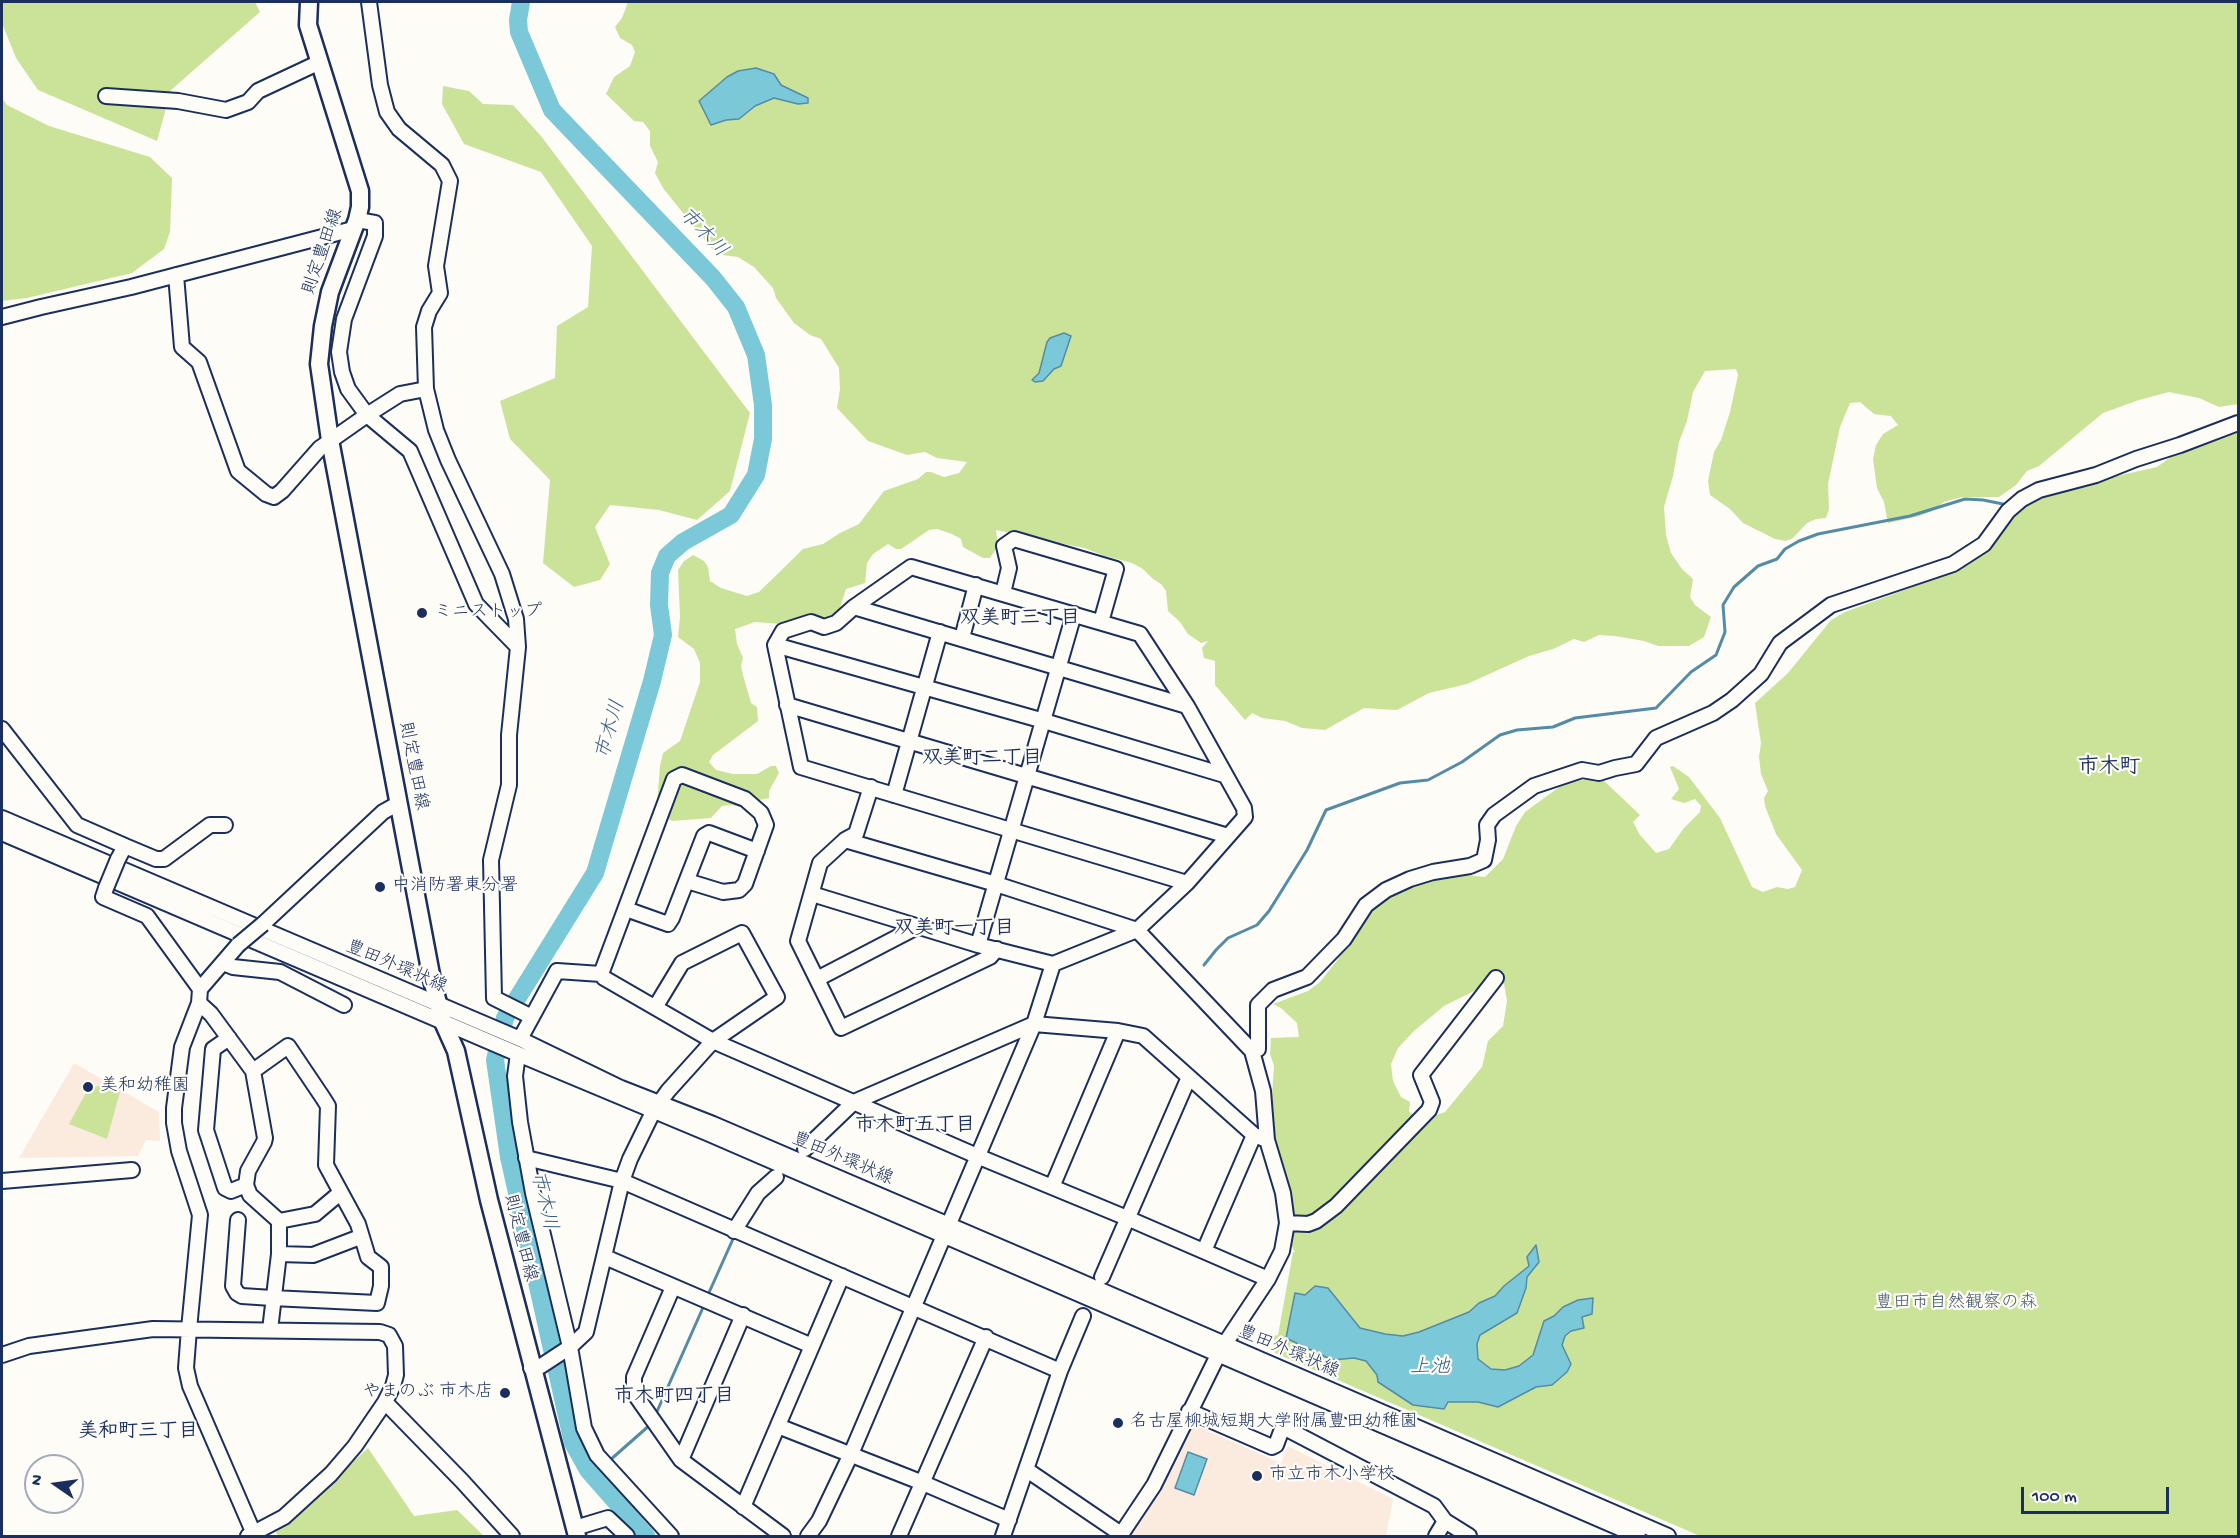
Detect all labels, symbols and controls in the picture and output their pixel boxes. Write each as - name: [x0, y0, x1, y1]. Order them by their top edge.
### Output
- water label: 市木川: [673, 204, 731, 264]
- street label: 則定豊田線: [299, 206, 349, 298]
- place label: ミニストップ: [434, 602, 542, 624]
- marker: ミニストップ: [415, 606, 429, 620]
- district label: 双美町三丁目: [960, 608, 1080, 632]
- water label: 市木川: [592, 698, 632, 762]
- street label: 則定豊田線: [393, 720, 431, 812]
- district label: 双美町二丁目: [922, 748, 1042, 772]
- district label: 市木町: [2078, 756, 2140, 782]
- place label: 中消防署東分署: [392, 876, 518, 898]
- marker: 中消防署東分署: [373, 880, 387, 894]
- district label: 双美町一丁目: [894, 918, 1014, 942]
- street label: 豊田外環状線: [342, 937, 450, 999]
- place label: 美和幼稚園: [100, 1076, 190, 1098]
- marker: 美和幼稚園: [81, 1080, 95, 1094]
- district label: 市木町五丁目: [855, 1115, 975, 1139]
- street label: 豊田外環状線: [788, 1129, 896, 1191]
- water label: 市木川: [524, 1169, 560, 1233]
- street label: 則定豊田線: [498, 1192, 540, 1284]
- park label: 豊田市自然観察の森: [1875, 1293, 2037, 1315]
- street label: 豊田外環状線: [1234, 1322, 1342, 1384]
- water label: 上池: [1410, 1357, 1450, 1381]
- place label: やまのぶ 市木店: [363, 1382, 493, 1404]
- marker: やまのぶ 市木店: [498, 1386, 512, 1400]
- district label: 市木町四丁目: [614, 1386, 734, 1410]
- place label: 名古屋柳城短期大学附属豊田幼稚園: [1130, 1412, 1418, 1434]
- marker: 名古屋柳城短期大学附属豊田幼稚園: [1111, 1416, 1125, 1430]
- district label: 美和町三丁目: [78, 1421, 198, 1445]
- north arrow: [24, 1454, 84, 1514]
- place label: 市立市木小学校: [1269, 1465, 1395, 1487]
- marker: 市立市木小学校: [1250, 1469, 1264, 1483]
- text: N: [27, 1473, 48, 1488]
- scale bar: [2024, 1475, 2172, 1513]
- text: 100 m: [2032, 1487, 2077, 1508]

